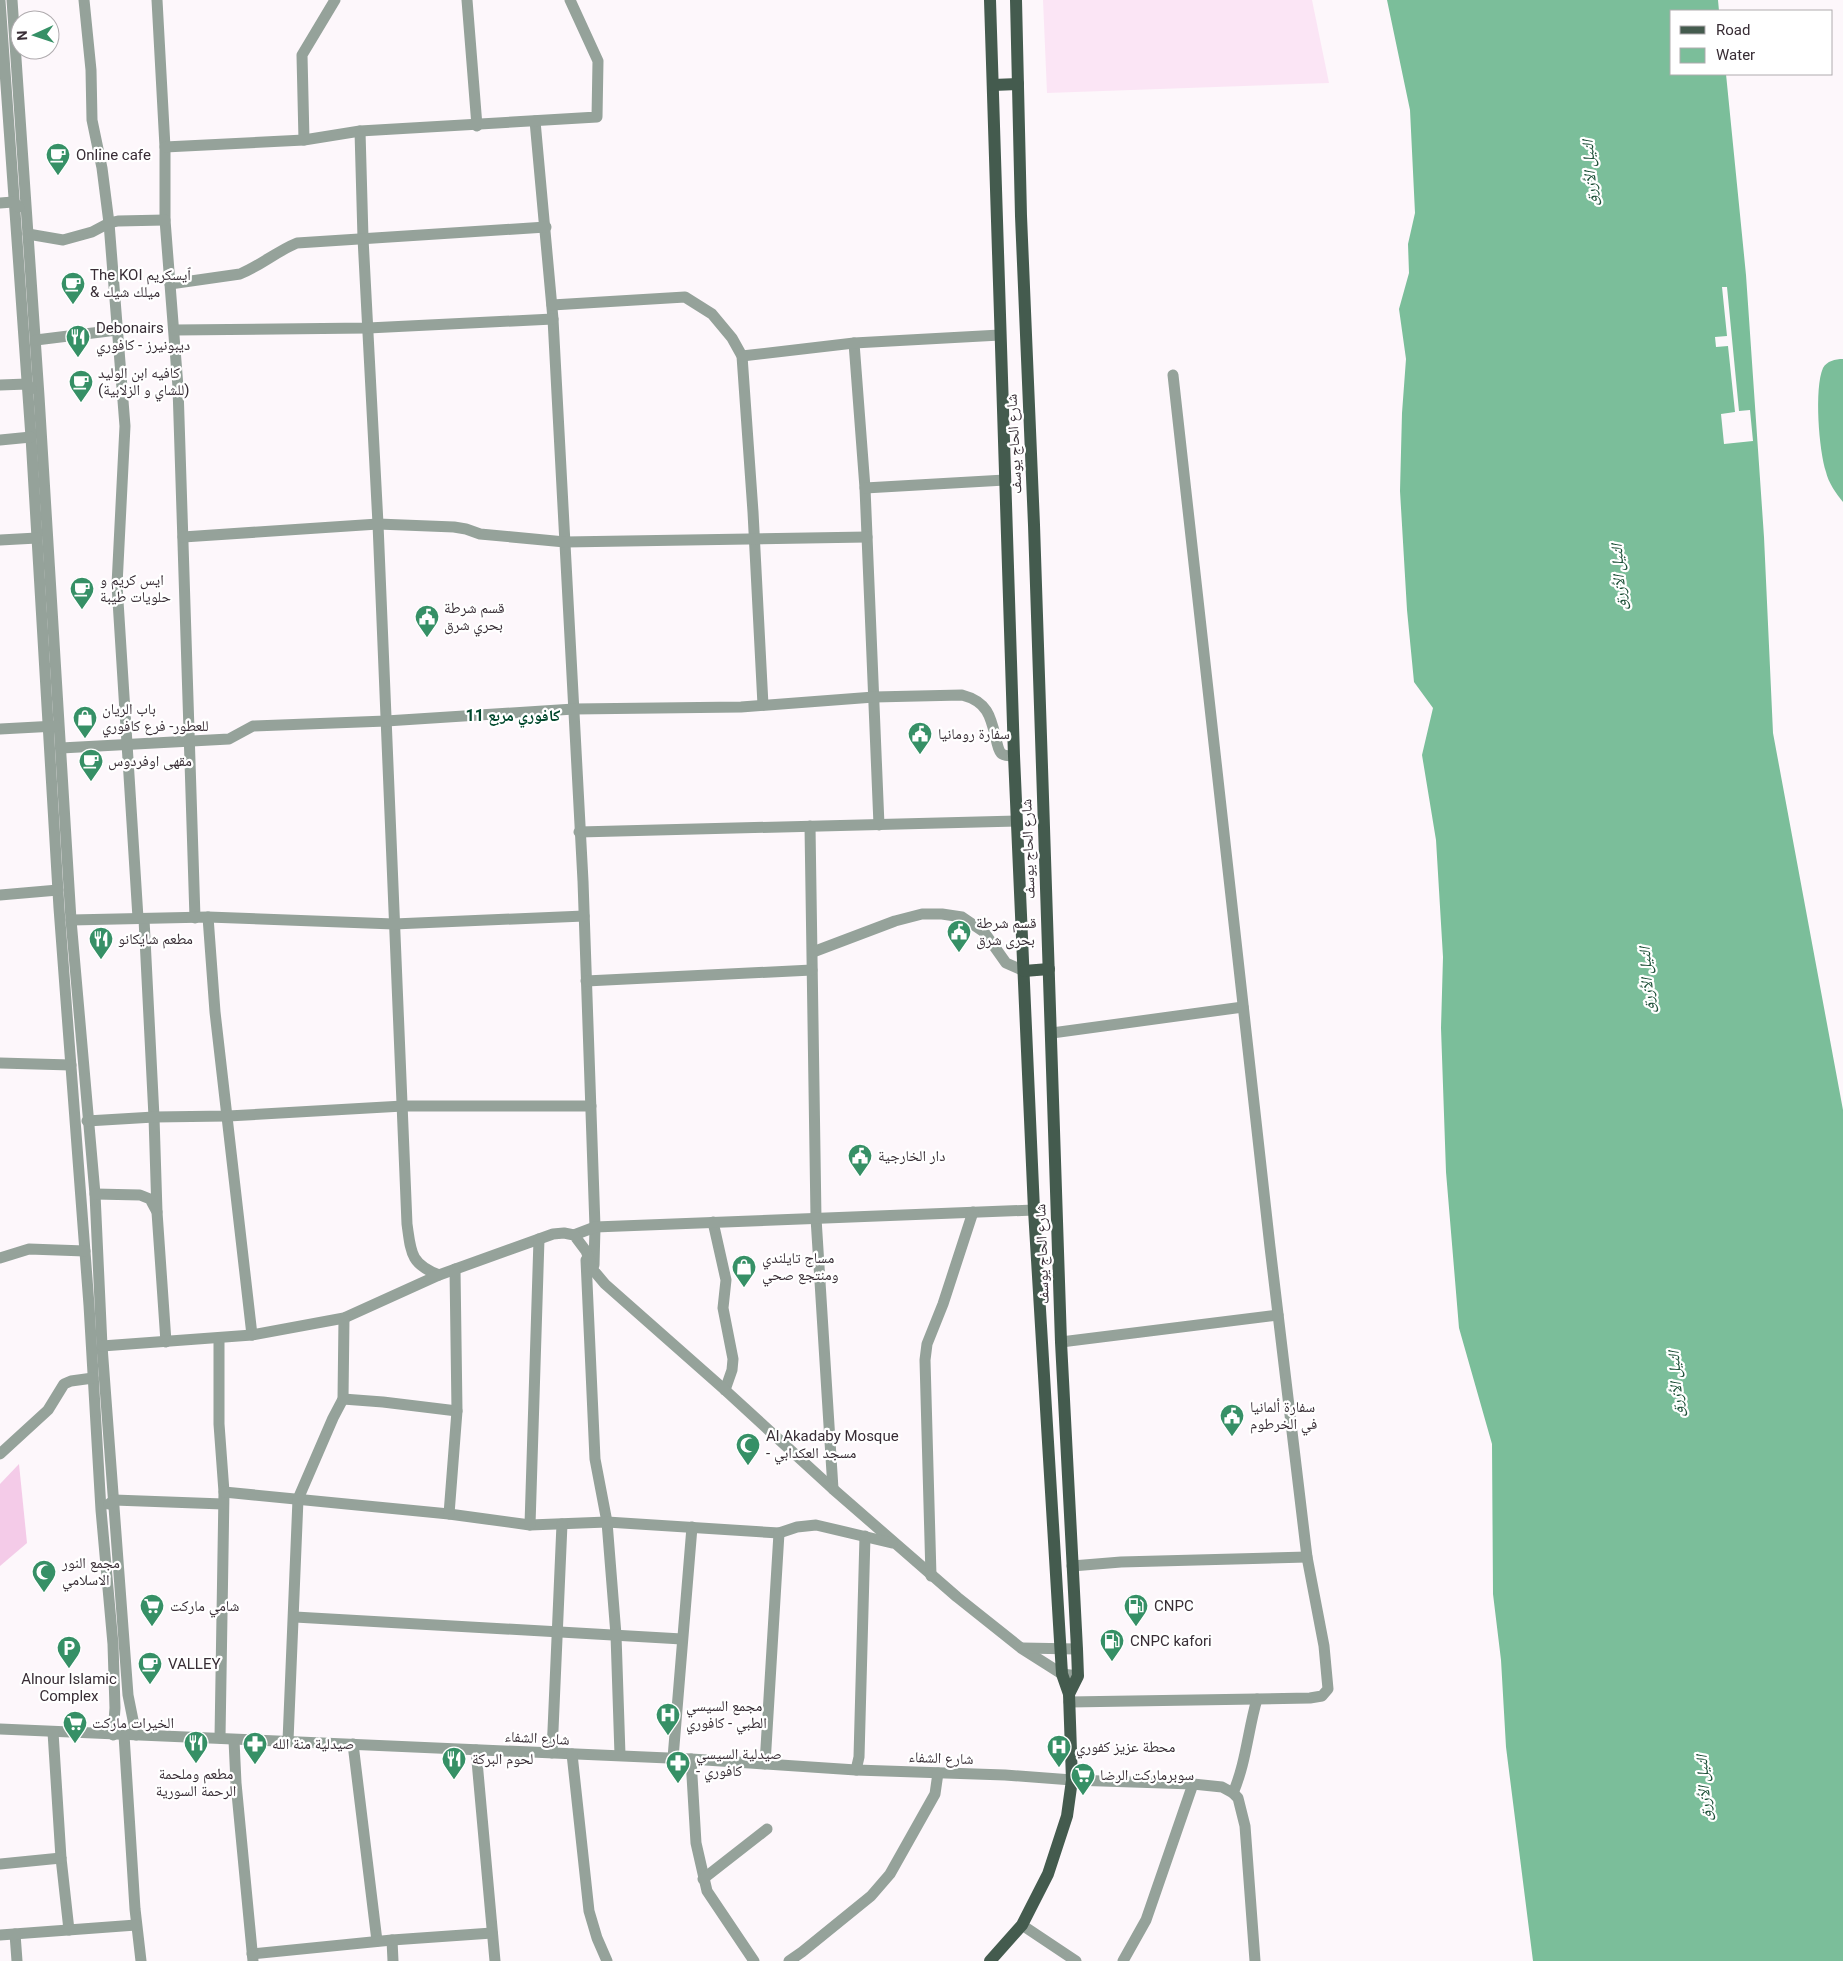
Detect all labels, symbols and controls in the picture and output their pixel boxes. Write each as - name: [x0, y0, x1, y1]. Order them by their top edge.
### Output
- north arrow: [10, 10, 60, 60]
- legend: [1670, 10, 1833, 75]
- text: Road: [1716, 21, 1750, 39]
- text: N: [14, 30, 30, 41]
- text: Water: [1716, 46, 1755, 64]
- water label: النيل الأزرق: [1578, 137, 1602, 206]
- cafe icon: Online cafe: [45, 142, 71, 176]
- place label: Online cafe: [76, 146, 151, 164]
- place label: The KOI ٱيسكريم & ميلك شيك: [90, 266, 191, 301]
- cafe icon: The KOI ٱيسكريم & ميلك شيك: [60, 271, 86, 305]
- place label: Debonairs ديبونيرز - كافوري: [96, 319, 190, 357]
- restaurant icon: Debonairs ديبونيرز - كافوري: [65, 324, 91, 358]
- place label: كافيه ابن الوليد (للشاي و الزلابية): [98, 364, 190, 402]
- cafe icon: كافيه ابن الوليد (للشاي و الزلابية): [68, 369, 94, 403]
- street label: شارع الحاج يوسف: [1002, 393, 1027, 495]
- water label: النيل الأزرق: [1607, 541, 1631, 610]
- place label: ايس كريم و حلويات طيبة: [100, 571, 171, 606]
- cafe icon: ايس كريم و حلويات طيبة: [69, 576, 95, 610]
- place label: قسم شرطة بحري شرق: [444, 599, 505, 637]
- public building icon: قسم شرطة بحري شرق: [414, 604, 440, 638]
- place label: باب الريان للعطور- فرع كافوري: [102, 700, 209, 738]
- shop icon: باب الريان للعطور- فرع كافوري: [72, 705, 98, 739]
- district label: كافوري مربع 11: [466, 706, 560, 728]
- public building icon: سفارة رومانيا: [907, 721, 933, 755]
- place label: سفارة رومانيا: [938, 725, 1010, 743]
- cafe icon: مقهى اوفردوس: [78, 748, 104, 782]
- place label: مقهى اوفردوس: [108, 752, 192, 771]
- street label: شارع الحاج يوسف: [1017, 798, 1040, 899]
- place label: قسم شرطة بحرى شرق: [976, 914, 1037, 950]
- public building icon: قسم شرطة بحرى شرق: [946, 919, 972, 953]
- restaurant icon: مطعم شايكانو: [88, 926, 114, 960]
- place label: مطعم شايكانو: [118, 930, 193, 949]
- water label: النيل الأزرق: [1635, 944, 1659, 1013]
- public building icon: دار الخارجية: [847, 1143, 873, 1177]
- place label: دار الخارجية: [878, 1147, 945, 1165]
- street label: شارع الحاج يوسف: [1031, 1203, 1054, 1304]
- place label: مساج تايلندي ومنتجع صحي: [762, 1249, 839, 1287]
- shop icon: مساج تايلندي ومنتجع صحي: [731, 1254, 757, 1288]
- water label: النيل الأزرق: [1664, 1348, 1688, 1417]
- place label: سفارة ألمانيا في الخرطوم: [1250, 1398, 1317, 1436]
- public building icon: سفارة ألمانيا في الخرطوم: [1219, 1403, 1245, 1437]
- place label: Al Akadaby Mosque - مسجد العكدابي: [766, 1427, 899, 1465]
- mosque icon: Al Akadaby Mosque - مسجد العكدابي: [735, 1432, 761, 1466]
- place label: مجمع النور الاسلامي: [61, 1554, 120, 1592]
- mosque icon: مجمع النور الاسلامي: [31, 1559, 57, 1593]
- supermarket icon: شامي ماركت: [139, 1593, 165, 1627]
- fuel station icon: CNPC: [1123, 1593, 1149, 1627]
- place label: شامي ماركت: [170, 1597, 240, 1618]
- place label: CNPC: [1154, 1597, 1194, 1615]
- fuel station icon: CNPC kafori: [1099, 1628, 1125, 1662]
- place label: CNPC kafori: [1130, 1632, 1212, 1650]
- parking icon: Alnour Islamic Complex: [56, 1635, 82, 1669]
- cafe icon: VALLEY: [137, 1651, 163, 1685]
- place label: VALLEY: [168, 1655, 220, 1673]
- place label: Alnour Islamic Complex: [21, 1670, 117, 1705]
- place label: مجمع السيسي الطبي - كافوري: [686, 1697, 767, 1735]
- hospital icon: مجمع السيسي الطبي - كافوري: [655, 1702, 681, 1736]
- supermarket icon: الخيرات ماركت: [62, 1710, 88, 1744]
- place label: الخيرات ماركت: [92, 1714, 174, 1732]
- street label: شارع الشفاء: [504, 1727, 570, 1750]
- restaurant icon: مطعم وملحمة الرحمة السورية: [183, 1730, 209, 1764]
- pharmacy icon: صيدلية منة الله: [242, 1731, 268, 1765]
- hospital icon: محطة عزيز كفوري: [1046, 1734, 1072, 1768]
- place label: صيدلية منة الله: [272, 1735, 354, 1753]
- place label: محطة عزيز كفوري: [1076, 1738, 1176, 1759]
- place label: صيدلية السيسي - كافوري: [696, 1745, 782, 1783]
- restaurant icon: لحوم البركة: [441, 1746, 467, 1780]
- street label: شارع الشفاء: [908, 1748, 974, 1769]
- place label: لحوم البركة: [472, 1750, 533, 1769]
- pharmacy icon: صيدلية السيسي - كافوري: [665, 1750, 691, 1784]
- water label: النيل الأزرق: [1692, 1752, 1716, 1821]
- supermarket icon: سوبرماركت الرضا: [1070, 1762, 1096, 1796]
- place label: مطعم وملحمة الرحمة السورية: [156, 1765, 236, 1800]
- place label: سوبرماركت الرضا: [1100, 1766, 1194, 1784]

